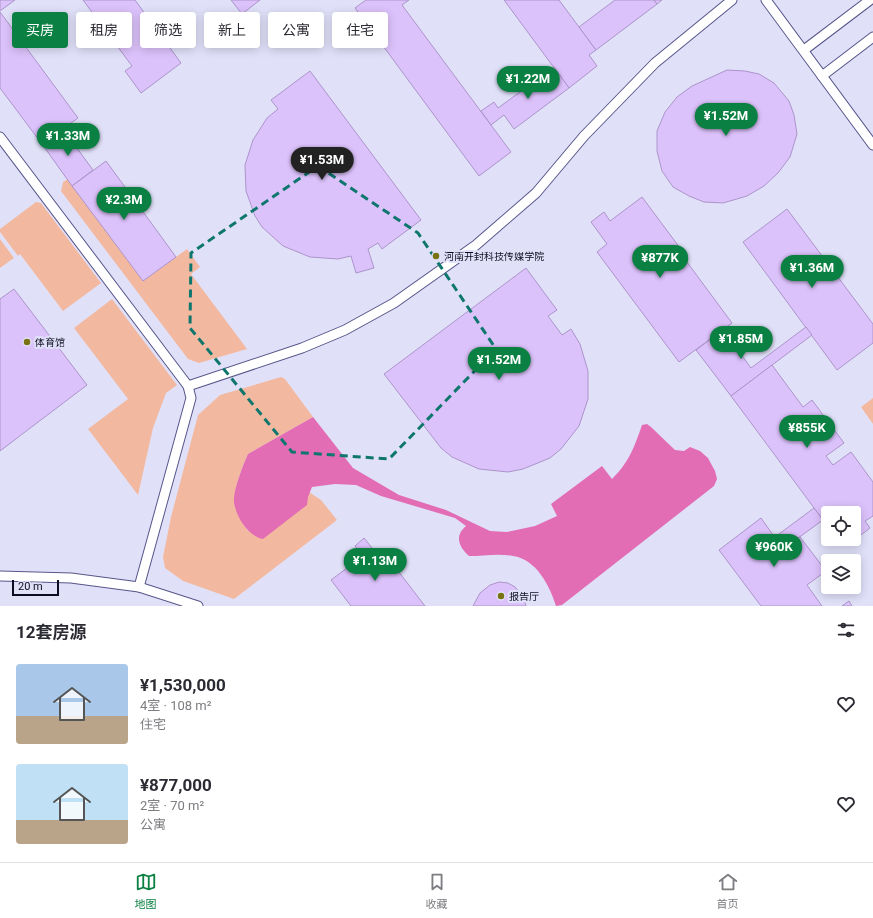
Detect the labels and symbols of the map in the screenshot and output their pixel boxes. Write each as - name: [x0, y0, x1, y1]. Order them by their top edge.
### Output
- pin: ¥1.22M: [495, 66, 561, 100]
- pin: ¥1.52M: [693, 103, 759, 137]
- pin: ¥1.33M: [35, 123, 101, 157]
- pin: ¥1.53M: [289, 147, 355, 181]
- pin: ¥2.3M: [96, 187, 152, 221]
- pin: ¥877K: [632, 245, 688, 279]
- marker: 河南开封科技传媒学院: [431, 251, 441, 261]
- place label: 河南开封科技传媒学院: [444, 251, 544, 262]
- pin: ¥1.36M: [779, 255, 845, 289]
- pin: ¥1.85M: [708, 326, 774, 360]
- marker: 体育馆: [22, 337, 32, 347]
- place label: 体育馆: [35, 337, 65, 348]
- pin: ¥1.52M: [466, 347, 532, 381]
- pin: ¥855K: [779, 415, 835, 449]
- pin: ¥960K: [746, 534, 802, 568]
- pin: ¥1.13M: [342, 548, 408, 582]
- scale bar: [12, 578, 59, 597]
- marker: 报告厅: [496, 591, 506, 601]
- place label: 报告厅: [509, 591, 539, 602]

